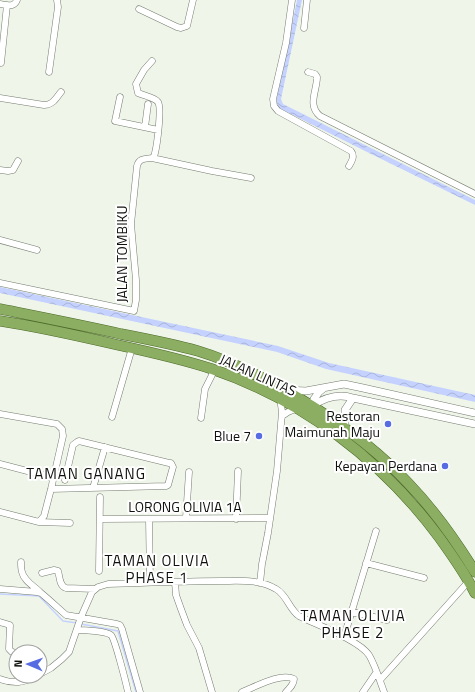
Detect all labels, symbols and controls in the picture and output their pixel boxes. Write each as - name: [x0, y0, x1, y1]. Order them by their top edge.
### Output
- street label: JALAN TOMBIKU: [111, 205, 132, 303]
- street label: JALAN LINTAS: [216, 348, 300, 401]
- place label: Restoran Maimunah Maju: [285, 405, 380, 442]
- marker: Restoran Maimunah Maju: [383, 419, 393, 429]
- place label: Blue 7: [214, 425, 251, 446]
- marker: Blue 7: [254, 431, 264, 441]
- place label: Kepayan Perdana: [335, 455, 437, 476]
- marker: Kepayan Perdana: [440, 461, 450, 471]
- district label: TAMAN GANANG: [26, 462, 146, 485]
- street label: LORONG OLIVIA 1A: [128, 496, 242, 517]
- district label: TAMAN OLIVIA PHASE 1: [104, 549, 210, 589]
- district label: TAMAN OLIVIA PHASE 2: [300, 604, 406, 644]
- north arrow: [8, 644, 48, 684]
- text: N: [10, 660, 26, 668]

